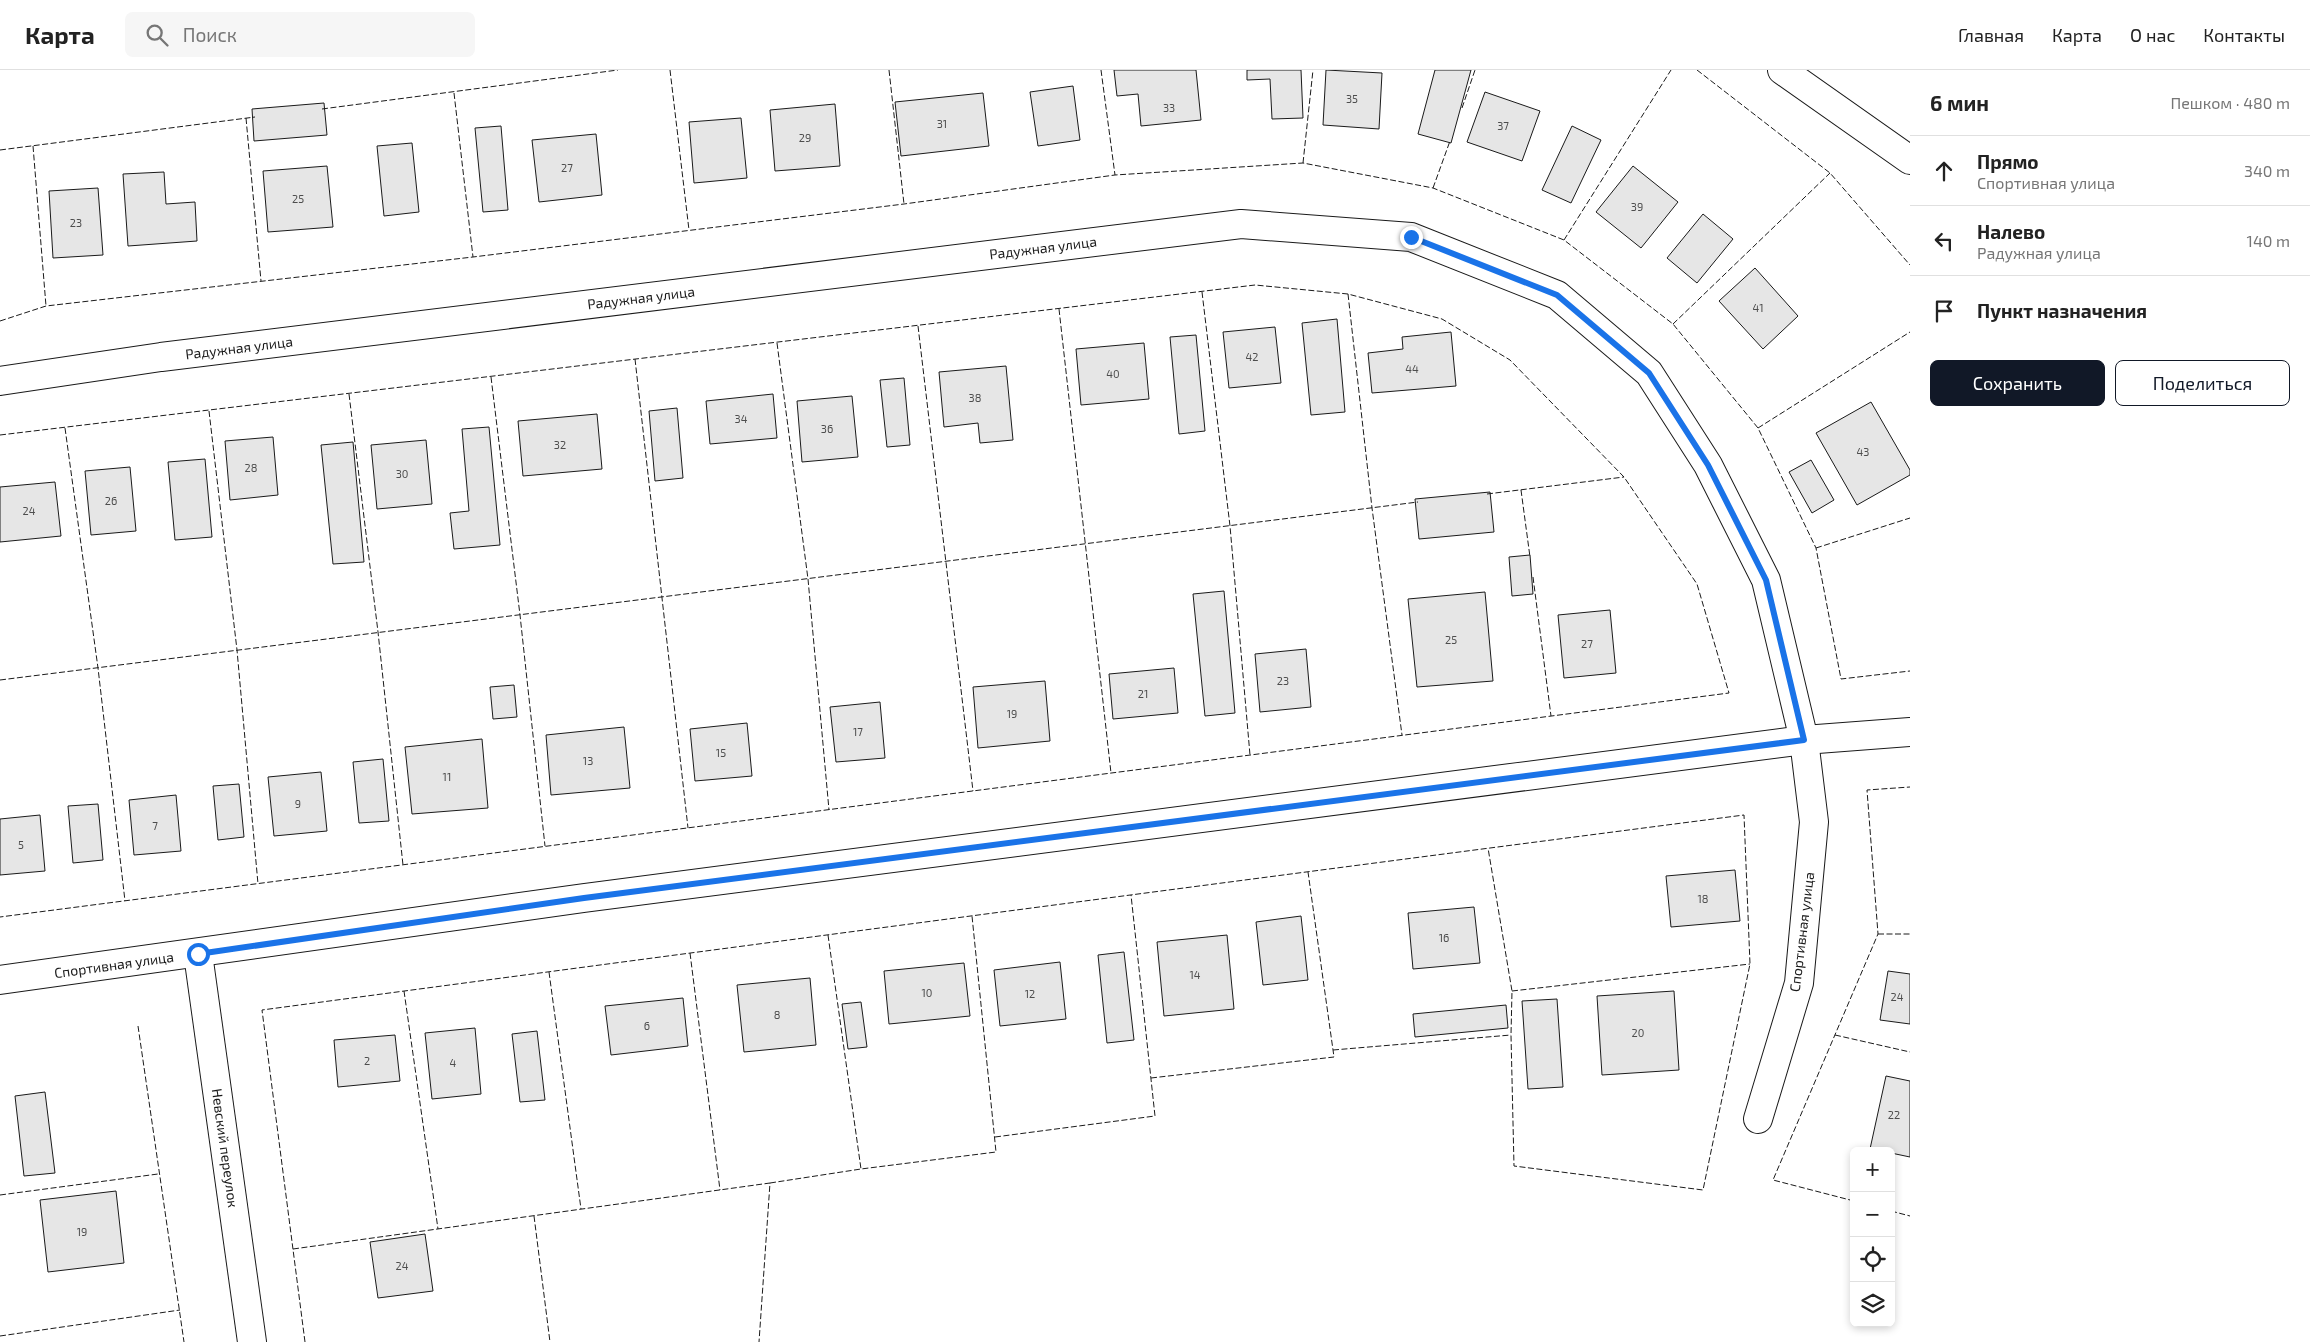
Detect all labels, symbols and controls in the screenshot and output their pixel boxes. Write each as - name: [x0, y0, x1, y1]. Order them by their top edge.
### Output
- search box: [125, 12, 475, 57]
- text: Карта: [25, 20, 95, 49]
- icon: search: [143, 21, 171, 49]
- text: Поиск: [183, 23, 237, 46]
- text: Главная: [1958, 24, 2024, 46]
- text: Карта: [2052, 24, 2102, 46]
- text: О нас: [2130, 24, 2175, 46]
- text: Контакты: [2203, 24, 2285, 46]
- text: 6 мин: [1930, 90, 1989, 115]
- house number: 35: [1346, 92, 1358, 105]
- text: Пешком · 480 m: [2170, 93, 2290, 112]
- house number: 33: [1163, 101, 1175, 114]
- house number: 31: [937, 117, 947, 130]
- house number: 37: [1497, 119, 1509, 132]
- house number: 29: [799, 131, 811, 144]
- text: Прямо: [1977, 150, 2039, 173]
- icon: ahead: [1930, 157, 1958, 185]
- house number: 27: [561, 161, 573, 174]
- text: 340 m: [2244, 161, 2290, 180]
- text: Спортивная улица: [1977, 173, 2115, 192]
- house number: 25: [292, 192, 304, 205]
- house number: 39: [1631, 200, 1643, 213]
- house number: 23: [70, 216, 82, 229]
- text: Налево: [1977, 220, 2045, 243]
- route end: [1400, 226, 1423, 249]
- icon: left: [1930, 227, 1958, 255]
- text: 140 m: [2247, 231, 2290, 250]
- street label: Радужная улица: [988, 232, 1098, 263]
- text: Радужная улица: [1977, 243, 2101, 262]
- street label: Радужная улица: [586, 282, 696, 313]
- icon: arrive: [1930, 297, 1958, 325]
- text: Пункт назначения: [1977, 299, 2147, 322]
- house number: 41: [1752, 301, 1764, 314]
- street label: Радужная улица: [184, 332, 294, 363]
- house number: 42: [1246, 350, 1258, 363]
- button: Сохранить: [1930, 360, 2105, 406]
- button: Поделиться: [2115, 360, 2290, 406]
- house number: 44: [1405, 362, 1419, 375]
- house number: 40: [1106, 367, 1120, 380]
- house number: 38: [969, 391, 981, 404]
- house number: 34: [735, 412, 748, 425]
- house number: 36: [821, 422, 833, 435]
- house number: 32: [554, 438, 566, 451]
- house number: 43: [1857, 445, 1869, 458]
- house number: 28: [245, 461, 257, 474]
- house number: 30: [396, 467, 408, 480]
- house number: 26: [105, 494, 117, 507]
- house number: 24: [23, 504, 36, 517]
- house number: 25: [1445, 633, 1457, 646]
- house number: 27: [1581, 637, 1593, 650]
- house number: 23: [1277, 674, 1289, 687]
- house number: 21: [1138, 687, 1148, 700]
- house number: 19: [1007, 707, 1017, 720]
- house number: 17: [853, 725, 863, 738]
- house number: 15: [716, 746, 726, 759]
- house number: 13: [583, 754, 593, 767]
- house number: 11: [443, 770, 451, 783]
- house number: 9: [295, 797, 301, 810]
- house number: 7: [152, 819, 158, 832]
- house number: 5: [18, 838, 24, 851]
- street label: Спортивная улица: [1786, 871, 1817, 993]
- house number: 18: [1697, 892, 1709, 905]
- house number: 16: [1439, 931, 1449, 944]
- route start: [187, 943, 210, 966]
- street label: Спортивная улица: [53, 948, 175, 981]
- house number: 14: [1189, 968, 1201, 981]
- house number: 10: [921, 986, 933, 999]
- house number: 12: [1025, 987, 1035, 1000]
- house number: 24: [1891, 990, 1904, 1003]
- house number: 8: [774, 1008, 780, 1021]
- house number: 6: [644, 1019, 650, 1032]
- house number: 20: [1632, 1026, 1644, 1039]
- house number: 2: [364, 1054, 370, 1067]
- house number: 4: [450, 1056, 457, 1069]
- street label: Невский переулок: [209, 1087, 242, 1209]
- house number: 22: [1888, 1108, 1900, 1121]
- map controls: [1850, 1147, 1895, 1327]
- button: +: [1850, 1147, 1895, 1192]
- button: −: [1850, 1192, 1895, 1237]
- house number: 19: [77, 1225, 87, 1238]
- button: locate: [1850, 1237, 1895, 1282]
- house number: 24: [396, 1259, 409, 1272]
- button: layers: [1850, 1282, 1895, 1327]

